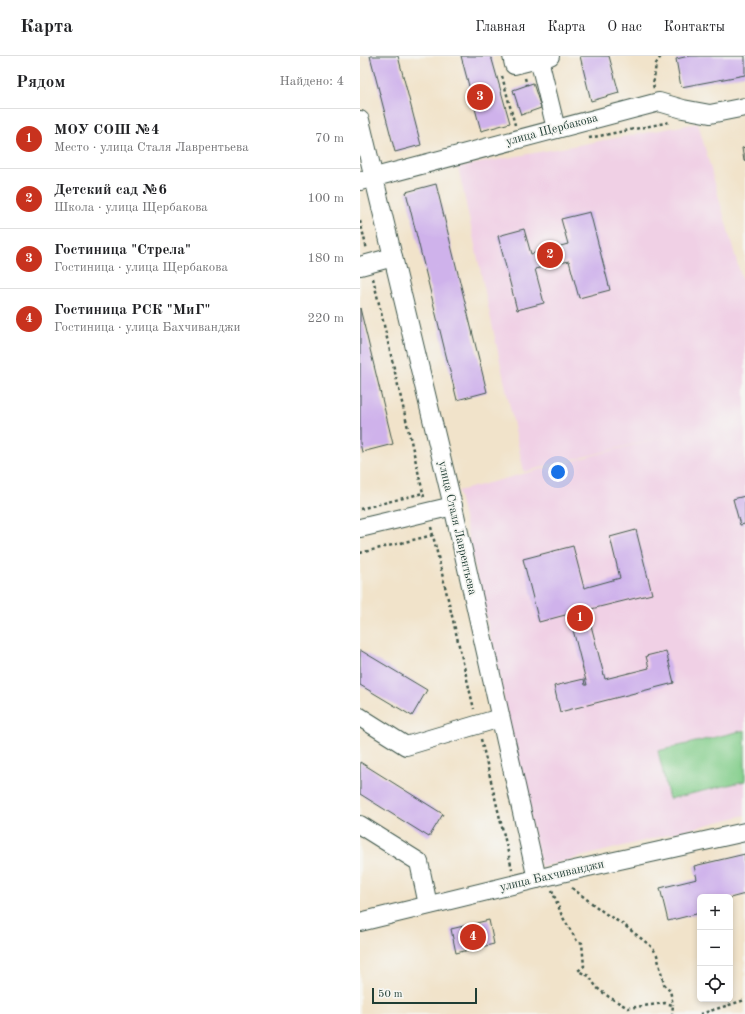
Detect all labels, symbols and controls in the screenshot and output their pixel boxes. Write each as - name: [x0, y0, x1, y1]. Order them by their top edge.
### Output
- text: Карта: [20, 18, 73, 37]
- text: Главная: [475, 20, 525, 34]
- text: Карта: [547, 20, 585, 34]
- text: О нас: [607, 20, 642, 34]
- text: Контакты: [664, 20, 725, 34]
- text: Рядом: [16, 74, 65, 91]
- text: Найдено: 4: [280, 75, 344, 88]
- pin: 3: [467, 82, 493, 112]
- street label: улица Щербакова: [505, 112, 599, 148]
- text: МОУ СОШ №4: [54, 123, 160, 138]
- text: 1: [25, 132, 33, 145]
- text: 70 m: [315, 132, 344, 145]
- text: Место · улица Сталя Лаврентьева: [54, 141, 249, 154]
- text: Детский сад №6: [54, 183, 167, 198]
- text: 2: [25, 192, 33, 205]
- text: 100 m: [307, 192, 344, 205]
- text: Школа · улица Щербакова: [54, 201, 208, 214]
- pin: 2: [537, 240, 563, 270]
- text: Гостиница "Стрела": [54, 243, 191, 258]
- text: 3: [25, 252, 33, 265]
- text: 180 m: [307, 252, 344, 265]
- text: Гостиница · улица Щербакова: [54, 261, 228, 274]
- text: Гостиница РСК "МиГ": [54, 303, 210, 318]
- text: 4: [25, 312, 33, 325]
- text: 220 m: [307, 312, 344, 325]
- text: Гостиница · улица Бахчиванджи: [54, 321, 241, 334]
- street label: улица Сталя Лаврентьева: [436, 460, 478, 596]
- your location: [548, 462, 568, 482]
- pin: 1: [567, 603, 593, 633]
- street label: улица Бахчиванджи: [499, 858, 605, 894]
- map controls: [697, 894, 733, 1002]
- button: +: [697, 894, 733, 930]
- pin: 4: [460, 922, 486, 952]
- button: −: [697, 930, 733, 966]
- button: locate: [697, 966, 733, 1002]
- scale bar: [372, 986, 477, 1005]
- text: 50 m: [378, 989, 403, 1000]

